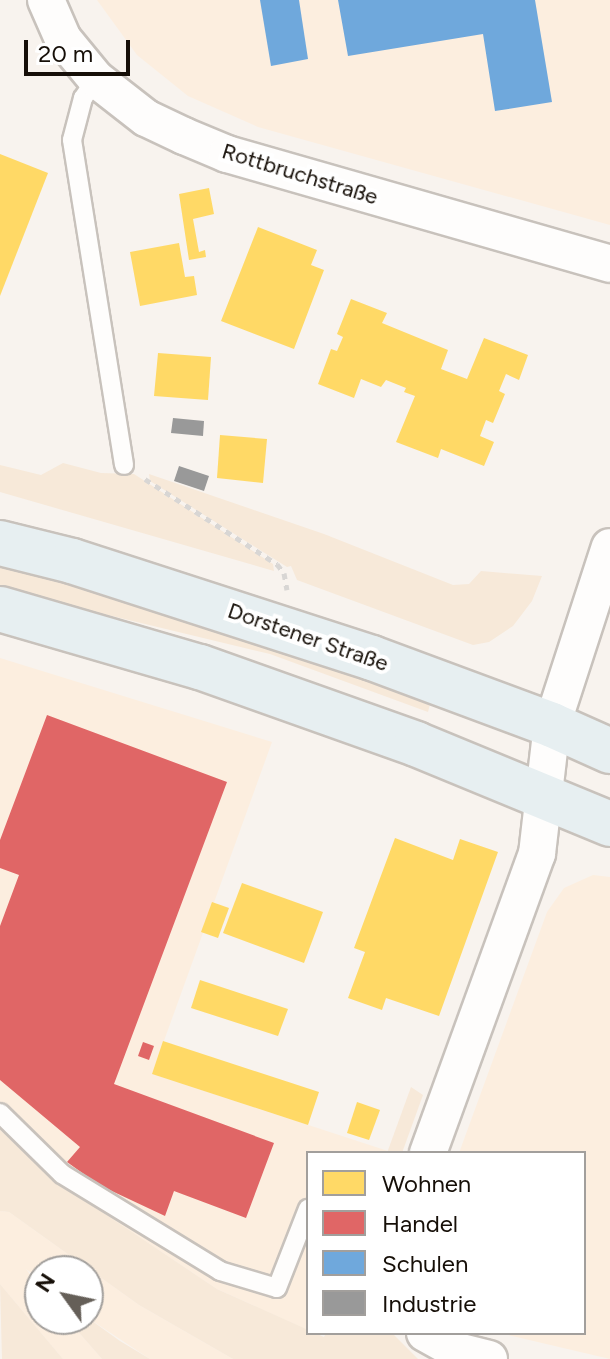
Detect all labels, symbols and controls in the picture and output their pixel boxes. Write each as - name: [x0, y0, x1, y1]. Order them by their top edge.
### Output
- scale bar: [28, 24, 134, 74]
- text: 20 m: [38, 39, 93, 68]
- street label: Rottbruchstraße: [219, 138, 381, 210]
- street label: Dorstener Straße: [224, 597, 392, 677]
- legend: [306, 1151, 586, 1335]
- text: Wohnen: [382, 1169, 471, 1198]
- text: Handel: [382, 1209, 458, 1238]
- text: Schulen: [382, 1249, 468, 1278]
- north arrow: [24, 1255, 104, 1335]
- text: N: [29, 1268, 61, 1297]
- text: Industrie: [382, 1289, 476, 1318]

